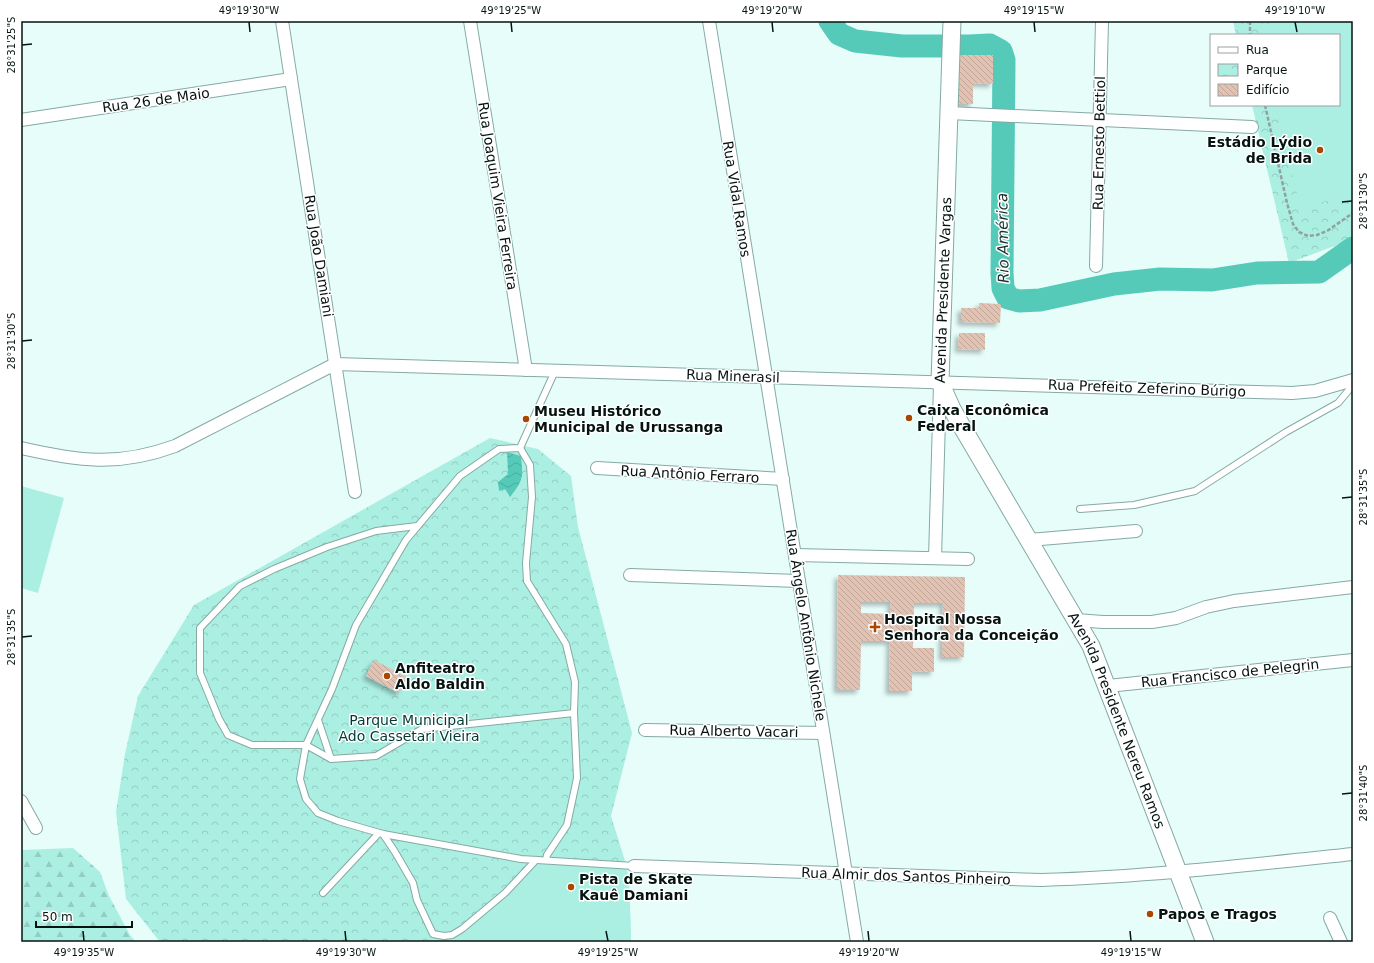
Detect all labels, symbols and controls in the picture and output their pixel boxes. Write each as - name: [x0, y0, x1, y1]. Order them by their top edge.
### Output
- text: 49°19'30"W: [219, 5, 279, 16]
- text: 49°19'25"W: [481, 5, 541, 16]
- text: 49°19'20"W: [742, 5, 802, 16]
- text: 49°19'15"W: [1004, 5, 1064, 16]
- text: 49°19'10"W: [1265, 5, 1325, 16]
- text: 28°31'25"S: [6, 17, 17, 73]
- legend: [1210, 34, 1340, 106]
- text: Rua: [1246, 43, 1269, 57]
- text: Parque: [1246, 63, 1287, 77]
- street label: Rua Ernesto Bettiol: [1090, 76, 1108, 210]
- text: Edifício: [1246, 83, 1289, 97]
- street label: Rua 26 de Maio: [101, 85, 211, 115]
- street label: Rua Joaquim Vieira Ferreira: [475, 101, 521, 291]
- place label: Estádio Lýdio de Brida: [1207, 134, 1312, 166]
- street label: Rua Vidal Ramos: [720, 140, 754, 258]
- marker: Estádio Lýdio de Brida: [1315, 145, 1325, 155]
- text: 28°31'30"S: [1358, 173, 1369, 229]
- water label: Rio América: [993, 193, 1013, 283]
- street label: Rua João Damiani: [301, 194, 337, 318]
- street label: Avenida Presidente Vargas: [932, 197, 954, 383]
- text: 28°31'30"S: [6, 313, 17, 369]
- street label: Rua Minerasil: [686, 366, 780, 386]
- street label: Rua Prefeito Zeferino Búrigo: [1048, 377, 1246, 399]
- place label: Caixa Econômica Federal: [917, 402, 1049, 434]
- place label: Museu Histórico Municipal de Urussanga: [534, 403, 723, 435]
- marker: Caixa Econômica Federal: [904, 413, 914, 423]
- marker: Museu Histórico Municipal de Urussanga: [521, 414, 531, 424]
- street label: Rua Antônio Ferraro: [620, 462, 760, 486]
- text: 28°31'35"S: [1358, 469, 1369, 525]
- street label: Rua Ângelo Antônio Nichele: [783, 528, 830, 722]
- text: 28°31'35"S: [6, 609, 17, 665]
- street label: Avenida Presidente Nereu Ramos: [1065, 609, 1169, 831]
- place label: Hospital Nossa Senhora da Conceição: [884, 611, 1059, 643]
- marker: Hospital Nossa Senhora da Conceição: [869, 621, 881, 633]
- street label: Rua Francisco de Pelegrin: [1140, 656, 1320, 690]
- place label: Anfiteatro Aldo Baldin: [395, 660, 485, 692]
- marker: Anfiteatro Aldo Baldin: [382, 671, 392, 681]
- park label: Parque Municipal Ado Cassetari Vieira: [339, 712, 479, 744]
- street label: Rua Alberto Vacari: [669, 722, 799, 740]
- text: 28°31'40"S: [1358, 765, 1369, 821]
- street label: Rua Almir dos Santos Pinheiro: [801, 864, 1011, 888]
- place label: Pista de Skate Kauê Damiani: [579, 871, 693, 903]
- marker: Pista de Skate Kauê Damiani: [566, 882, 576, 892]
- scale bar: [36, 903, 132, 929]
- place label: Papos e Tragos: [1158, 906, 1277, 922]
- marker: Papos e Tragos: [1145, 909, 1155, 919]
- text: 50 m: [42, 910, 73, 924]
- text: 49°19'35"W: [54, 947, 114, 958]
- text: 49°19'30"W: [316, 947, 376, 958]
- text: 49°19'25"W: [578, 947, 638, 958]
- text: 49°19'20"W: [839, 947, 899, 958]
- text: 49°19'15"W: [1101, 947, 1161, 958]

